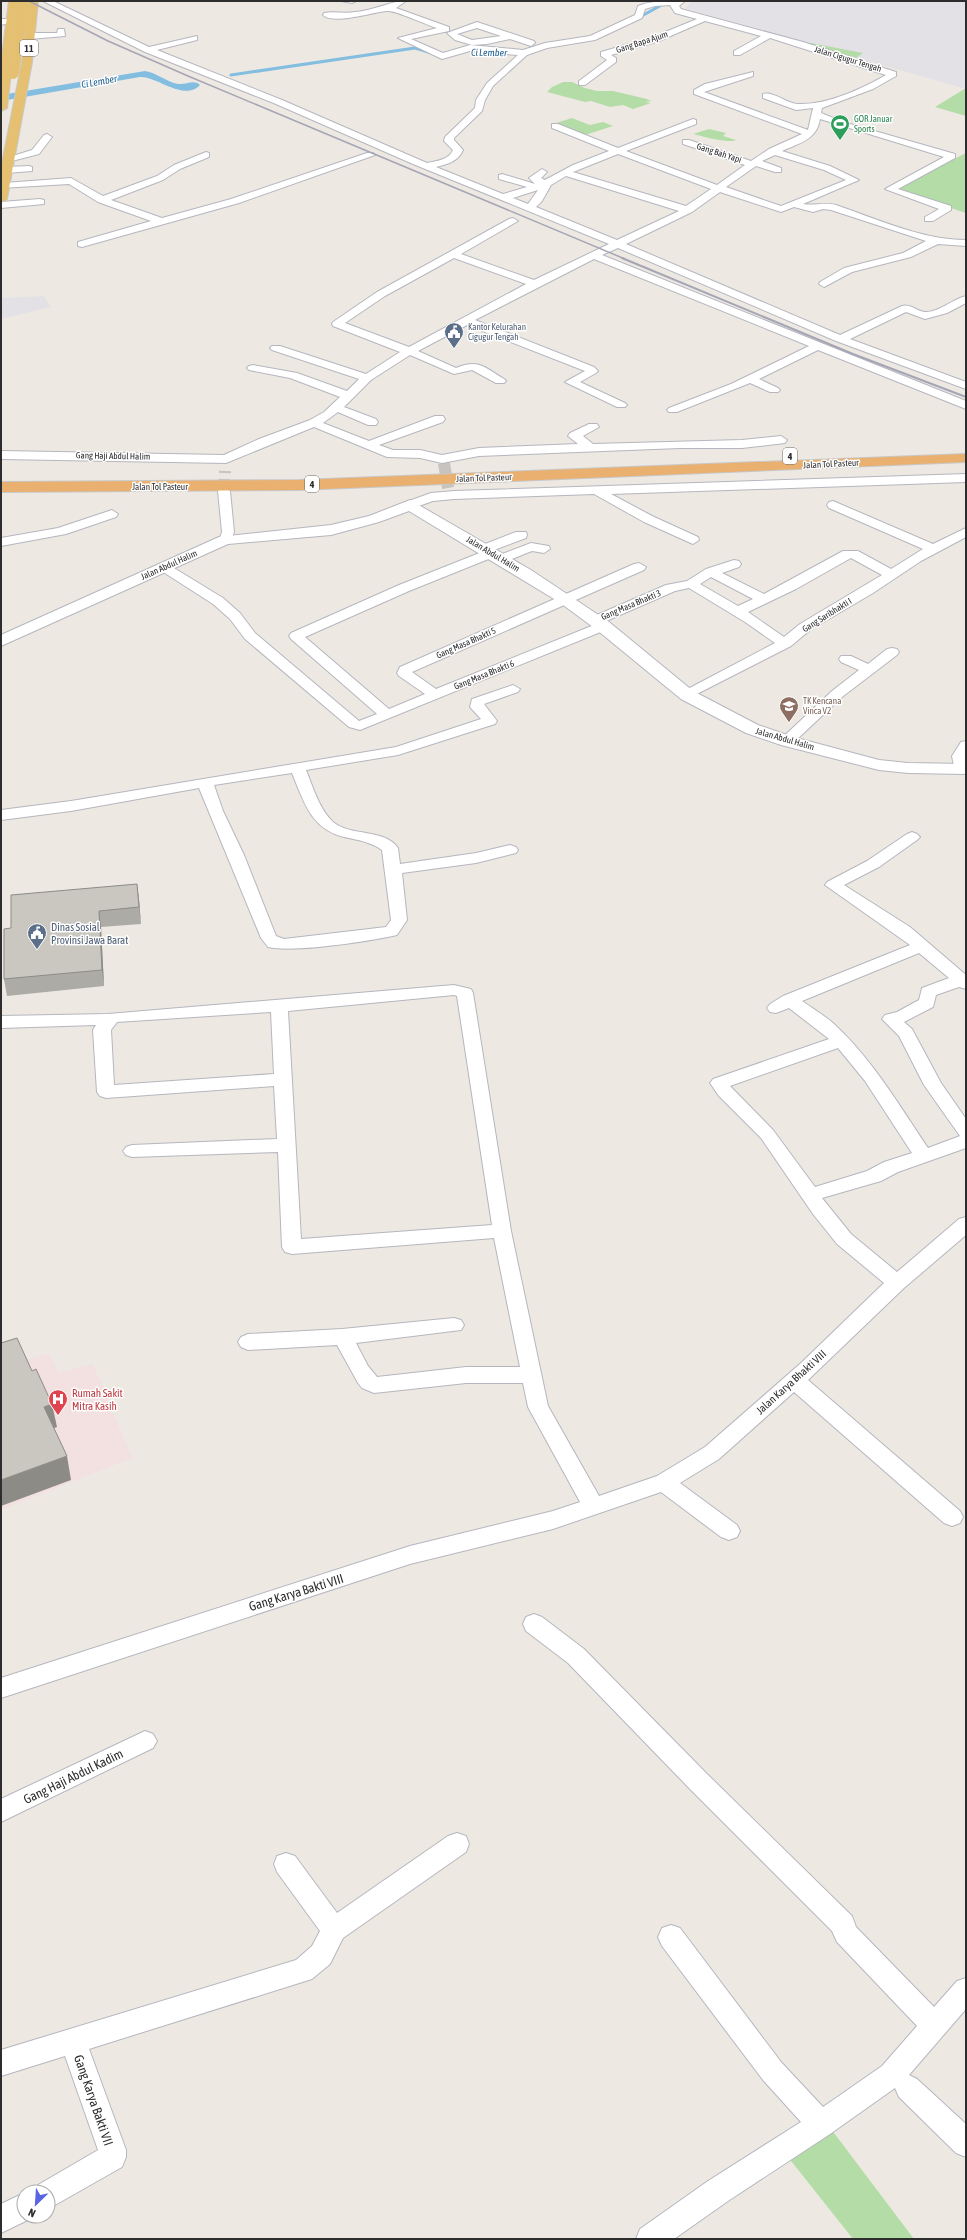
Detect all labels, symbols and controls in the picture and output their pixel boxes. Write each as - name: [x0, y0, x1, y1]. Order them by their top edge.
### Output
- street label: Gang Bapa Ajum: [615, 29, 669, 55]
- road number: 11: [20, 40, 38, 56]
- street label: Jalan Cigugur Tengah: [813, 44, 883, 74]
- water label: Ci Lember: [471, 47, 508, 58]
- water label: Ci Lember: [80, 73, 119, 90]
- sports icon: GOR Januar Sports: [829, 113, 851, 141]
- place label: GOR Januar Sports: [854, 114, 893, 134]
- street label: Gang Bah Yapi: [695, 141, 743, 165]
- public building icon: Kantor Kelurahan Cigugur Tengah: [443, 321, 465, 349]
- place label: Kantor Kelurahan Cigugur Tengah: [468, 322, 526, 342]
- road number: 4: [783, 448, 797, 464]
- street label: Gang Haji Abdul Halim: [76, 450, 150, 462]
- street label: Jalan Tol Pasteur: [803, 458, 859, 470]
- street label: Jalan Tol Pasteur: [456, 472, 512, 484]
- road number: 4: [305, 476, 319, 492]
- street label: Jalan Tol Pasteur: [132, 482, 188, 492]
- street label: Jalan Abdul Halim: [464, 534, 522, 574]
- street label: Jalan Abdul Halim: [139, 548, 199, 582]
- street label: Gang Masa Bhakti 3: [600, 588, 662, 622]
- street label: Gang Saribhakti I: [801, 596, 853, 634]
- street label: Gang Masa Bhakti 5: [435, 625, 497, 661]
- street label: Gang Masa Bhakti 6: [452, 658, 516, 692]
- school or university icon: TK Kencana Vinca V2: [778, 695, 800, 723]
- place label: TK Kencana Vinca V2: [803, 696, 841, 716]
- street label: Jalan Abdul Halim: [755, 726, 815, 752]
- place label: Dinas Sosial Provinsi Jawa Barat: [51, 921, 128, 946]
- public building icon: Dinas Sosial Provinsi Jawa Barat: [26, 922, 48, 950]
- street label: Jalan Karya Bhakti VIII: [754, 1348, 828, 1416]
- place label: Rumah Sakit Mitra Kasih: [72, 1387, 123, 1412]
- hospital icon: Rumah Sakit Mitra Kasih: [47, 1388, 69, 1416]
- street label: Gang Karya Bakti VIII: [247, 1571, 345, 1614]
- street label: Gang Haji Abdul Kadim: [21, 1746, 125, 1807]
- street label: Gang Karya Bakti VII: [71, 2053, 116, 2148]
- north arrow: [16, 2184, 56, 2224]
- text: N: [26, 2206, 37, 2220]

